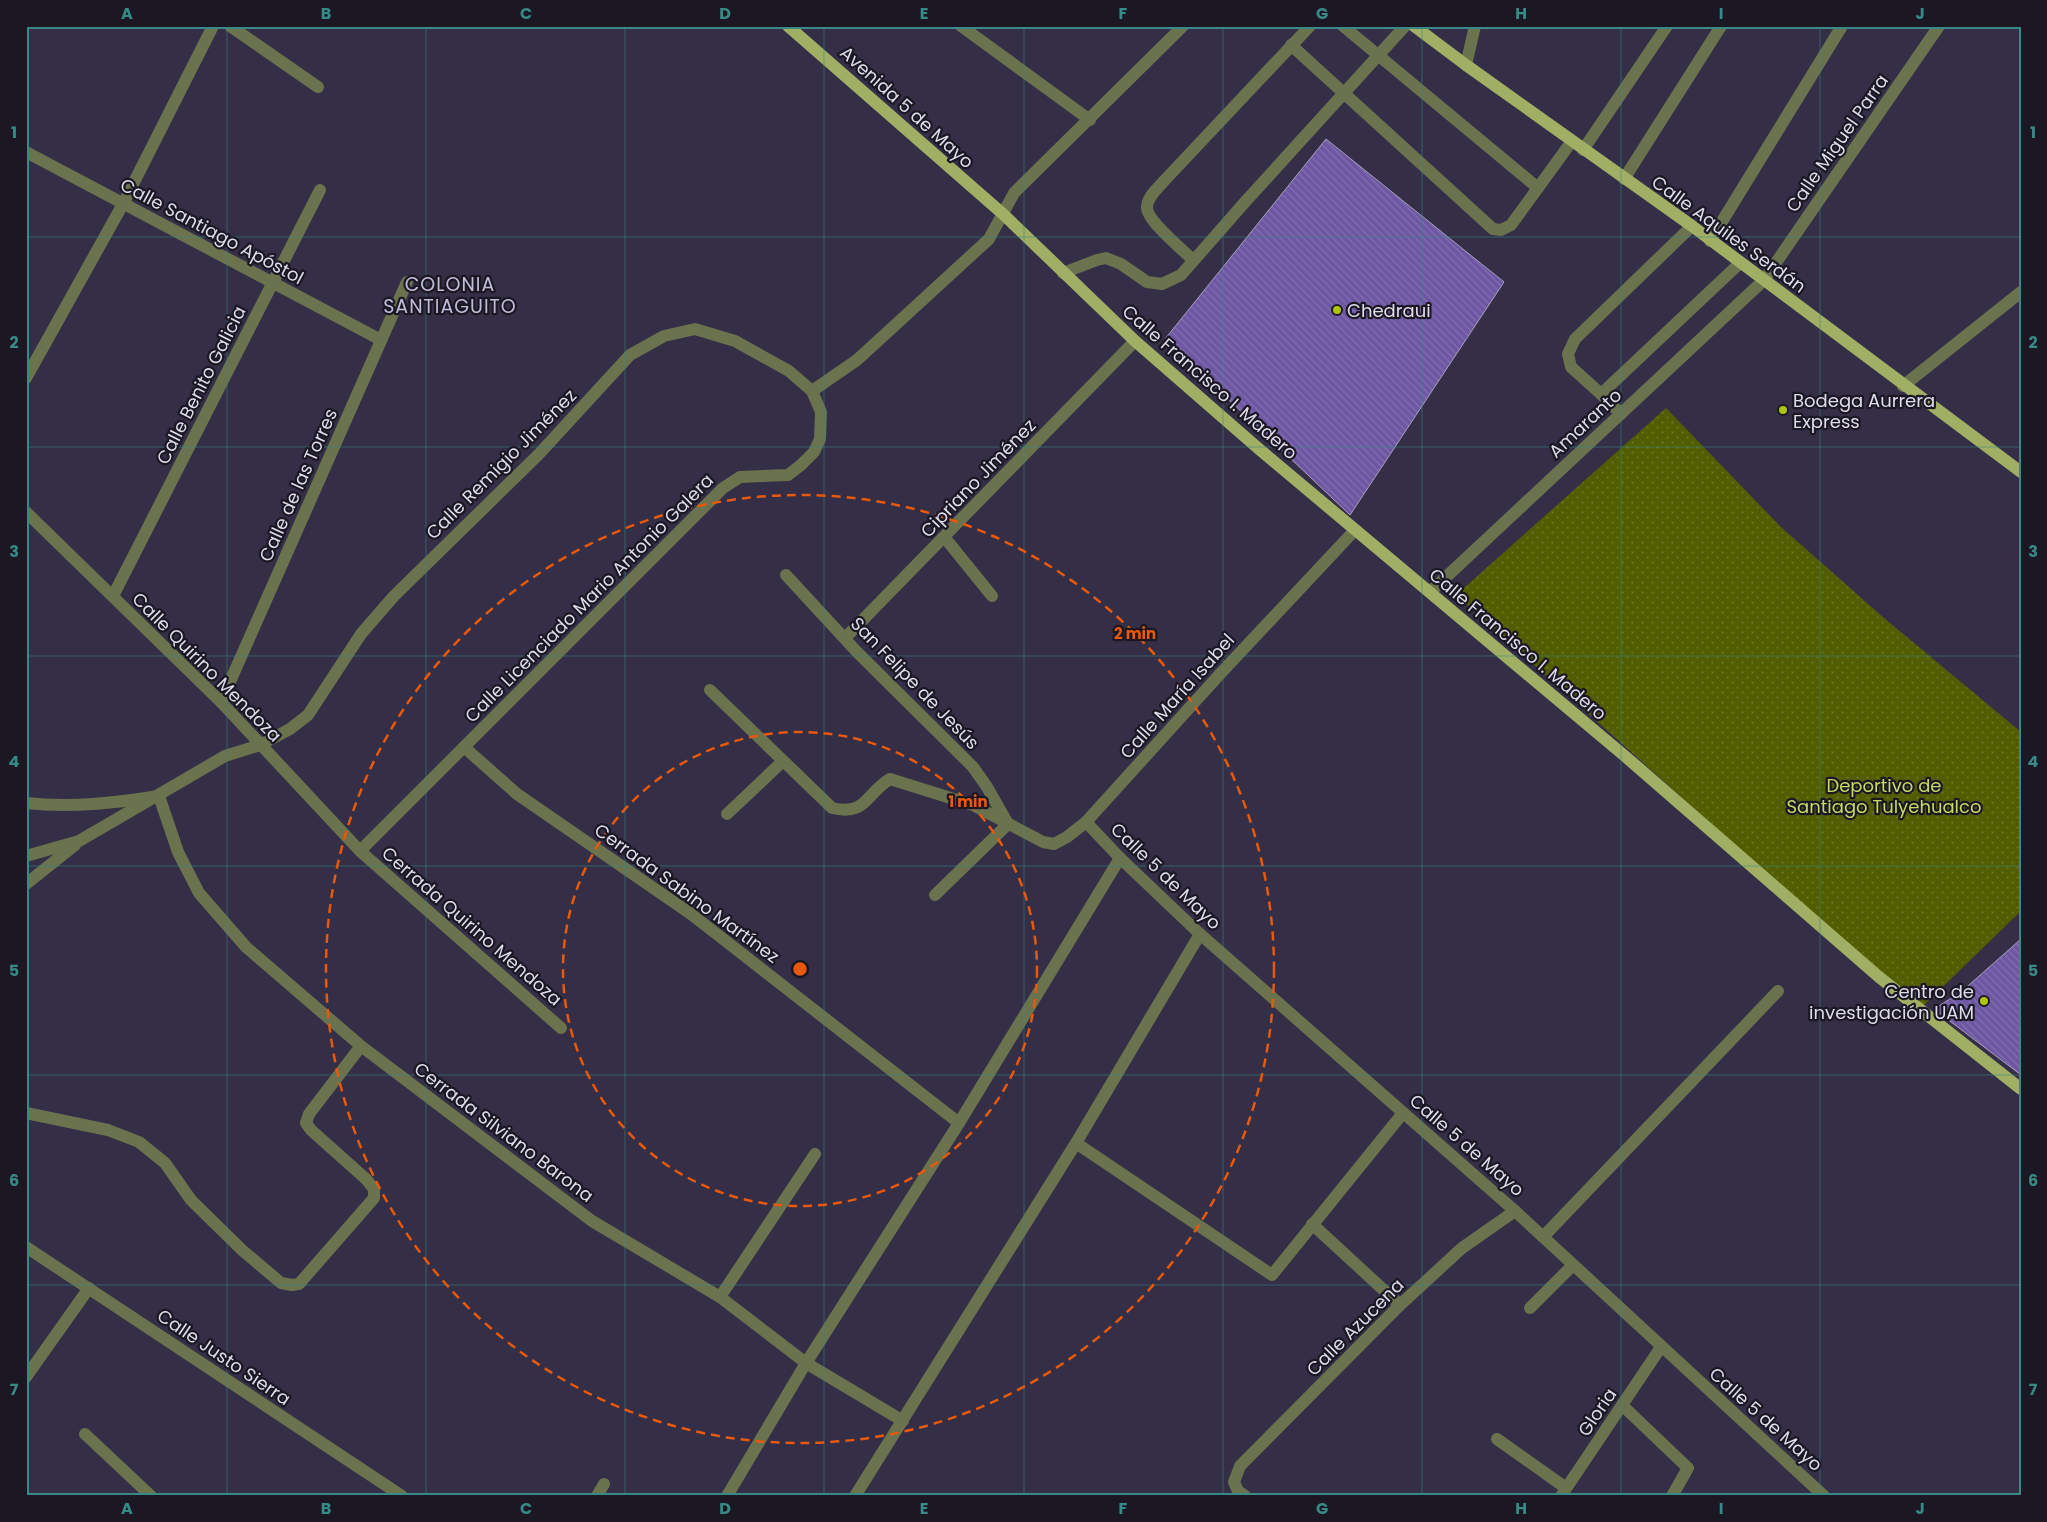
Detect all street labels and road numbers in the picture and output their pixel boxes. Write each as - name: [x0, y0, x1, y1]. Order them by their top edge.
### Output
- street label: Avenida 5 de Mayo: [835, 40, 979, 174]
- street label: Calle Miguel Parra: [1780, 69, 1894, 217]
- street label: Calle Aquiles Serdán: [1647, 169, 1811, 299]
- street label: Calle Santiago Apóstol: [116, 172, 308, 290]
- street label: Calle Francisco I. Madero: [1117, 299, 1303, 465]
- street label: Calle Benito Galicia: [150, 302, 252, 468]
- street label: Calle Remigio Jiménez: [420, 383, 582, 545]
- street label: Amaranto: [1543, 383, 1627, 463]
- street label: Calle de las Torres: [253, 405, 343, 565]
- street label: Cipriano Jiménez: [915, 413, 1041, 543]
- street label: Calle Licenciado Mario Antonio Galera: [459, 468, 719, 728]
- street label: Calle Francisco I. Madero: [1424, 562, 1612, 726]
- street label: Calle Quirino Mendoza: [127, 587, 287, 747]
- street label: San Felipe de Jesús: [845, 611, 985, 755]
- street label: Calle María Isabel: [1114, 628, 1240, 764]
- street label: Cerrada Sabino Martínez: [589, 817, 785, 969]
- street label: Calle 5 de Mayo: [1105, 817, 1227, 935]
- street label: Cerrada Quirino Mendoza: [377, 841, 567, 1011]
- street label: Cerrada Silviano Barona: [409, 1056, 599, 1208]
- street label: Calle 5 de Mayo: [1404, 1088, 1530, 1202]
- street label: Calle Azucena: [1301, 1273, 1409, 1381]
- street label: Calle Justo Sierra: [152, 1303, 296, 1411]
- street label: Calle 5 de Mayo: [1704, 1361, 1828, 1477]
- street label: Gloria: [1572, 1383, 1622, 1441]

